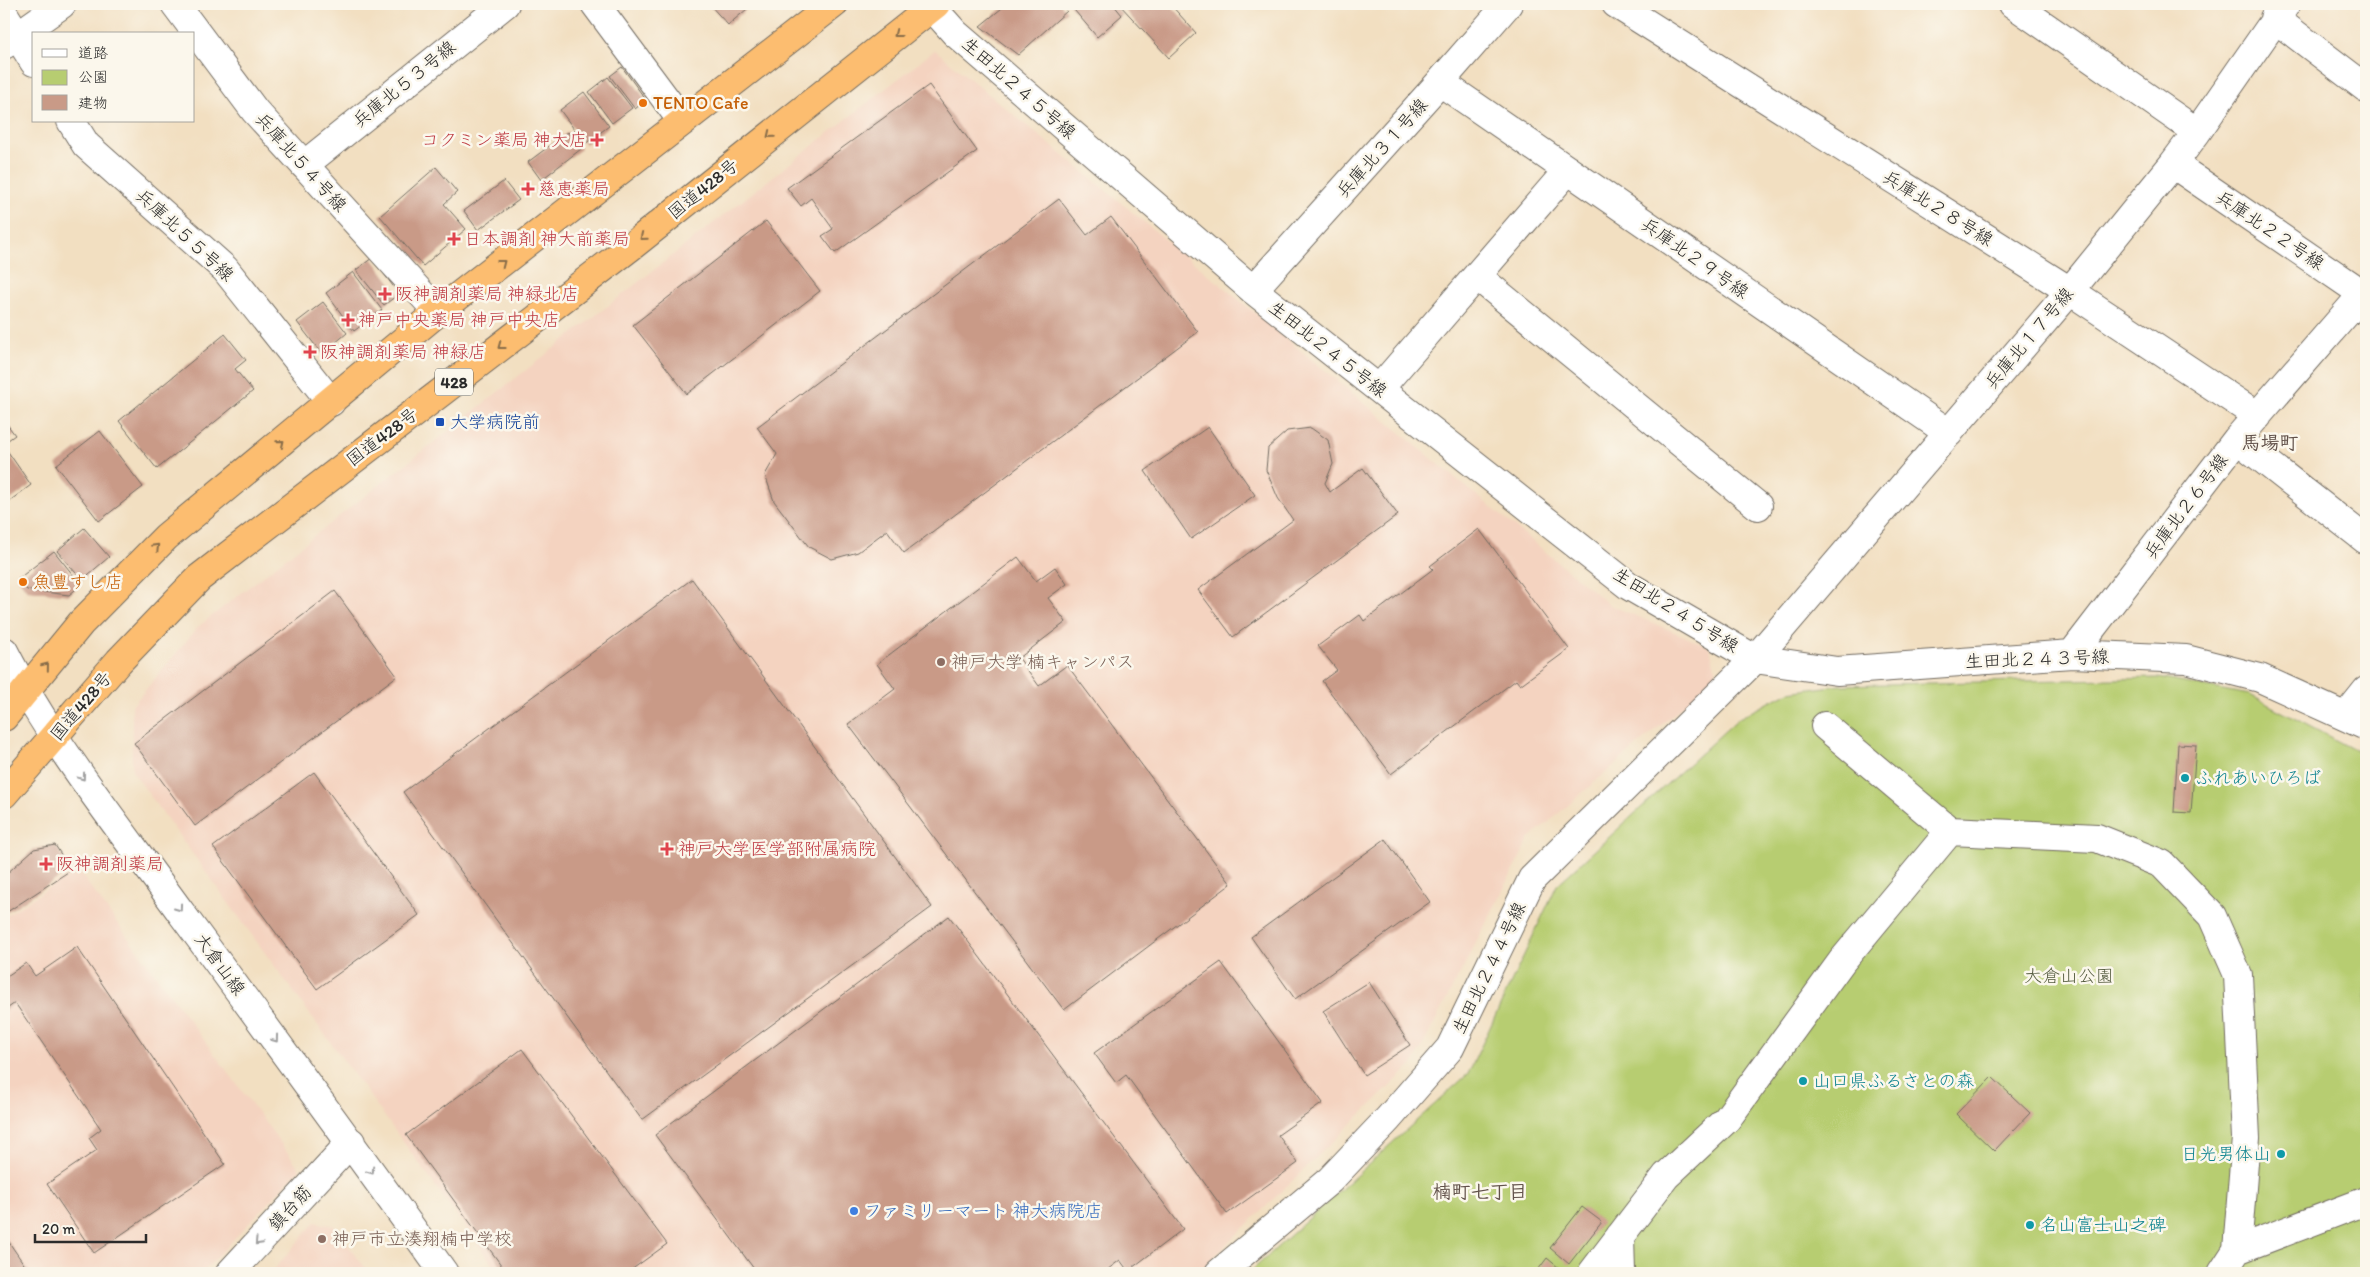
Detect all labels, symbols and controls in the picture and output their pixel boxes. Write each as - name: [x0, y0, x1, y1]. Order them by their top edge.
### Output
- one-way arrow: [894, 28, 903, 36]
- legend: [32, 32, 195, 122]
- street label: 生田北２４５号線: [957, 32, 1081, 144]
- street label: 兵庫北５３号線: [348, 36, 460, 132]
- text: 道路: [78, 44, 108, 62]
- text: 公園: [78, 68, 108, 86]
- place label: TENTO Cafe: [653, 92, 749, 114]
- text: 建物: [78, 94, 108, 112]
- street label: 兵庫北３１号線: [1332, 94, 1432, 202]
- marker: TENTO Cafe: [637, 97, 649, 109]
- street label: 兵庫北５４号線: [251, 108, 351, 216]
- place label: コクミン薬局 神大店: [421, 129, 587, 151]
- one-way arrow: [767, 130, 776, 138]
- marker: コクミン薬局 神大店: [591, 134, 603, 146]
- street label: 国道428号: [663, 154, 743, 224]
- street label: 兵庫北２８号線: [1879, 165, 1997, 251]
- place label: 慈恵薬局: [538, 178, 610, 200]
- marker: 慈恵薬局: [522, 183, 534, 195]
- street label: 兵庫北５５号線: [131, 184, 239, 286]
- street label: 兵庫北２２号線: [2212, 186, 2328, 274]
- street label: 兵庫北２９号線: [1637, 213, 1753, 303]
- place label: 日本調剤 神大前薬局: [464, 228, 630, 250]
- one-way arrow: [640, 231, 649, 240]
- marker: 日本調剤 神大前薬局: [448, 233, 460, 245]
- one-way arrow: [496, 260, 506, 269]
- place label: 阪神調剤薬局 神緑北店: [395, 283, 579, 305]
- street label: 兵庫北１７号線: [1980, 283, 2078, 393]
- marker: 阪神調剤薬局 神緑北店: [379, 288, 391, 300]
- street label: 生田北２４５号線: [1264, 296, 1392, 402]
- place label: 神戸中央薬局 神戸中央店: [358, 309, 560, 331]
- marker: 神戸中央薬局 神戸中央店: [342, 314, 354, 326]
- place label: 阪神調剤薬局 神緑店: [320, 341, 486, 363]
- one-way arrow: [498, 341, 507, 349]
- marker: 阪神調剤薬局 神緑店: [304, 346, 316, 358]
- road number: 428: [435, 368, 473, 396]
- street label: 国道428号: [342, 403, 422, 471]
- place label: 大学病院前: [450, 411, 540, 433]
- marker: 大学病院前: [434, 416, 446, 428]
- district label: 馬場町: [2241, 431, 2299, 454]
- one-way arrow: [275, 441, 284, 449]
- street label: 兵庫北２６号線: [2139, 449, 2233, 563]
- one-way arrow: [150, 544, 159, 553]
- street label: 生田北２４５号線: [1609, 563, 1743, 657]
- place label: 魚豊すし店: [33, 571, 123, 593]
- marker: 魚豊すし店: [17, 576, 29, 588]
- street label: 生田北２４３号線: [1965, 645, 2109, 673]
- place label: 神戸大学 楠キャンパス: [951, 651, 1134, 673]
- marker: 神戸大学 楠キャンパス: [935, 656, 947, 668]
- one-way arrow: [40, 663, 48, 672]
- street label: 国道428号: [46, 667, 116, 745]
- place label: ふれあいひろば: [2195, 767, 2321, 789]
- one-way arrow: [76, 771, 85, 781]
- marker: ふれあいひろば: [2179, 772, 2191, 784]
- place label: 神戸大学医学部附属病院: [678, 838, 876, 860]
- marker: 神戸大学医学部附属病院: [660, 842, 674, 856]
- place label: 阪神調剤薬局: [56, 853, 164, 875]
- marker: 阪神調剤薬局: [40, 858, 52, 870]
- street label: 生田北２４４号線: [1448, 898, 1530, 1038]
- one-way arrow: [173, 902, 181, 911]
- street label: 大倉山線: [190, 928, 250, 1000]
- park label: 大倉山公園: [2024, 965, 2114, 987]
- one-way arrow: [269, 1033, 278, 1043]
- place label: 山口県ふるさとの森: [1813, 1070, 1974, 1092]
- marker: 山口県ふるさとの森: [1797, 1075, 1809, 1087]
- place label: 日光男体山: [2181, 1143, 2271, 1165]
- marker: 日光男体山: [2275, 1148, 2287, 1160]
- one-way arrow: [364, 1165, 374, 1174]
- district label: 楠町七丁目: [1432, 1180, 1528, 1203]
- street label: 鎮台筋: [264, 1181, 316, 1235]
- place label: ファミリーマート 神大病院店: [864, 1200, 1102, 1222]
- marker: ファミリーマート 神大病院店: [848, 1205, 860, 1217]
- scale bar: [35, 1212, 146, 1244]
- place label: 名山富士山之碑: [2040, 1214, 2166, 1236]
- marker: 名山富士山之碑: [2024, 1219, 2036, 1231]
- text: 20 m: [42, 1220, 76, 1238]
- place label: 神戸市立湊翔楠中学校: [332, 1228, 512, 1250]
- marker: 神戸市立湊翔楠中学校: [316, 1233, 328, 1245]
- one-way arrow: [255, 1237, 264, 1246]

